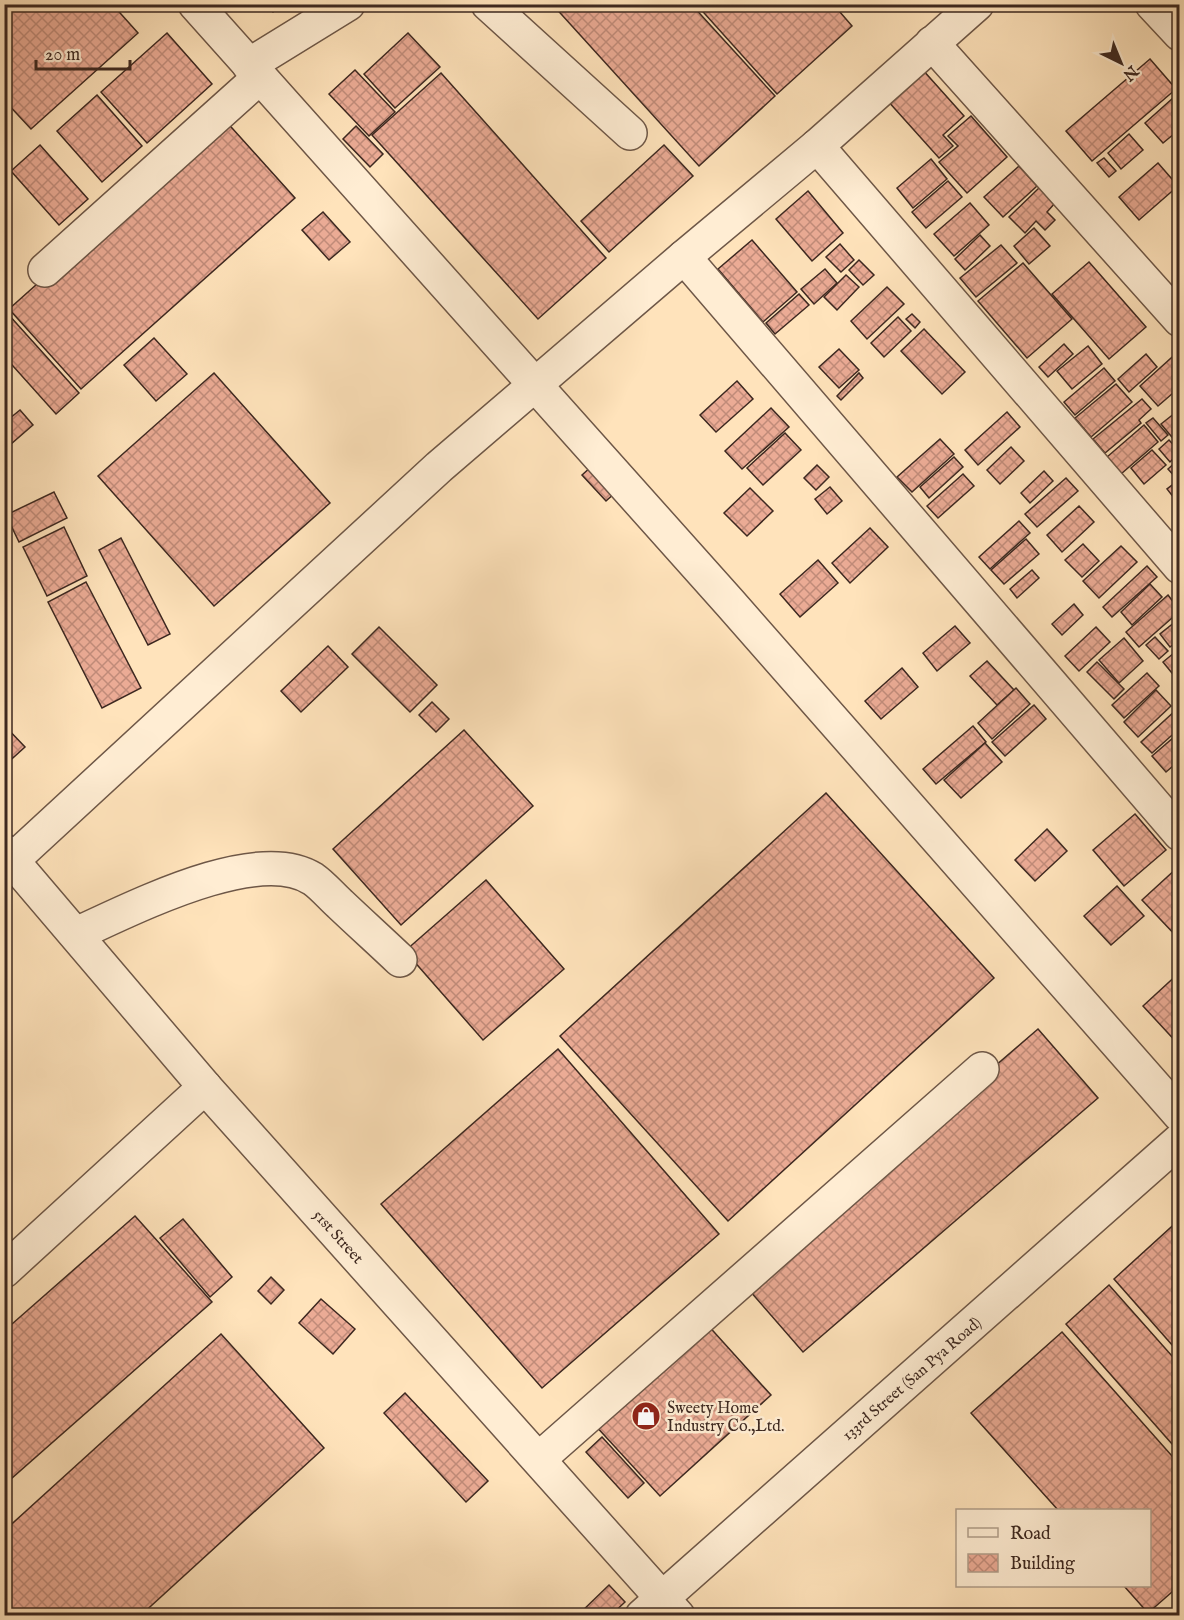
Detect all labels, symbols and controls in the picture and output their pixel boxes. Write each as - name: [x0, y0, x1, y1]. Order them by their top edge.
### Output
- scale bar: [36, 33, 130, 71]
- north arrow: [1091, 33, 1151, 93]
- text: 20 m: [45, 44, 80, 67]
- text: N: [1118, 60, 1142, 85]
- street label: 51st Street: [308, 1206, 367, 1269]
- street label: 133rd Street (San Pya Road): [839, 1314, 986, 1445]
- place label: Sweety Home Industry Co.,Ltd.: [667, 1399, 784, 1437]
- shop icon: Sweety Home Industry Co.,Ltd.: [630, 1400, 662, 1432]
- legend: [956, 1509, 1151, 1587]
- text: Road: [1010, 1523, 1051, 1546]
- text: Building: [1010, 1553, 1075, 1576]

